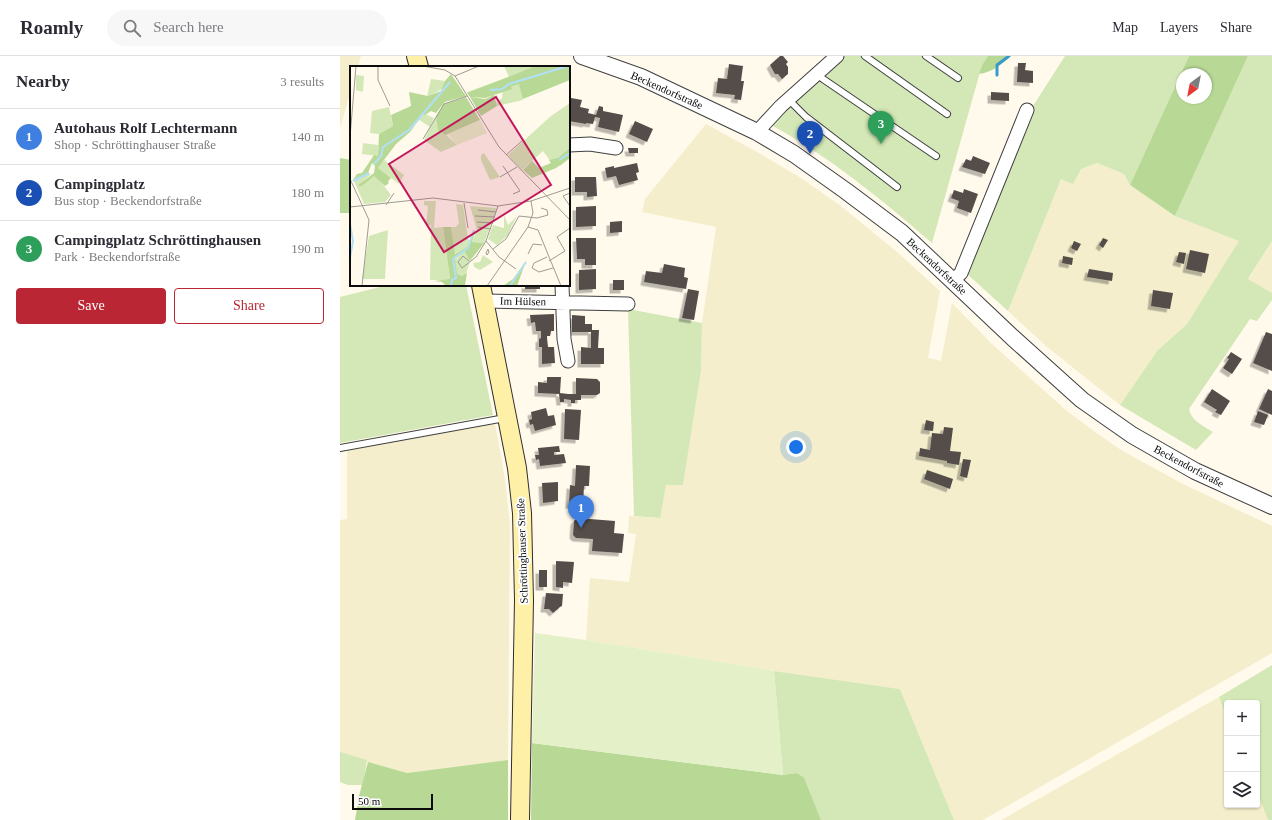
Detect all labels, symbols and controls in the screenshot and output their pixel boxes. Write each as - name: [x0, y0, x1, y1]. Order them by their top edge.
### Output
- search box: [107, 10, 387, 46]
- text: Roamly: [20, 17, 83, 38]
- icon: search: [121, 17, 143, 39]
- text: Search here: [153, 19, 224, 35]
- text: Map: [1112, 20, 1138, 35]
- text: Layers: [1160, 20, 1198, 35]
- text: Share: [1220, 20, 1252, 35]
- inset map: [350, 66, 570, 286]
- north arrow: [1176, 68, 1212, 104]
- street label: Beckendorfstraße: [629, 69, 705, 111]
- text: Nearby: [16, 72, 70, 91]
- text: 3 results: [280, 74, 324, 89]
- pin: 3: [868, 111, 894, 144]
- text: Autohaus Rolf Lechtermann: [54, 120, 237, 136]
- pin: 2: [797, 121, 823, 154]
- text: 1: [26, 129, 32, 144]
- text: 140 m: [291, 129, 324, 144]
- text: Shop · Schröttinghauser Straße: [54, 137, 216, 152]
- text: Campingplatz: [54, 176, 145, 192]
- text: 2: [26, 185, 32, 200]
- text: 180 m: [291, 185, 324, 200]
- text: Bus stop · Beckendorfstraße: [54, 193, 202, 208]
- text: Campingplatz Schröttinghausen: [54, 232, 261, 248]
- street label: Beckendorfstraße: [905, 235, 970, 297]
- text: 3: [26, 241, 32, 256]
- text: 190 m: [291, 241, 324, 256]
- text: Park · Beckendorfstraße: [54, 249, 180, 264]
- button: Save: [16, 288, 166, 324]
- button: Share: [174, 288, 324, 324]
- street label: Im Hülsen: [500, 295, 547, 307]
- your location: [786, 437, 806, 457]
- street label: Beckendorfstraße: [1152, 442, 1226, 490]
- pin: 1: [568, 495, 594, 528]
- street label: Schröttinghauser Straße: [514, 498, 530, 604]
- map controls: [1224, 700, 1260, 808]
- button: +: [1224, 700, 1260, 736]
- button: −: [1224, 736, 1260, 772]
- button: layers: [1224, 772, 1260, 808]
- scale bar: [352, 792, 433, 811]
- text: 50 m: [358, 795, 380, 807]

